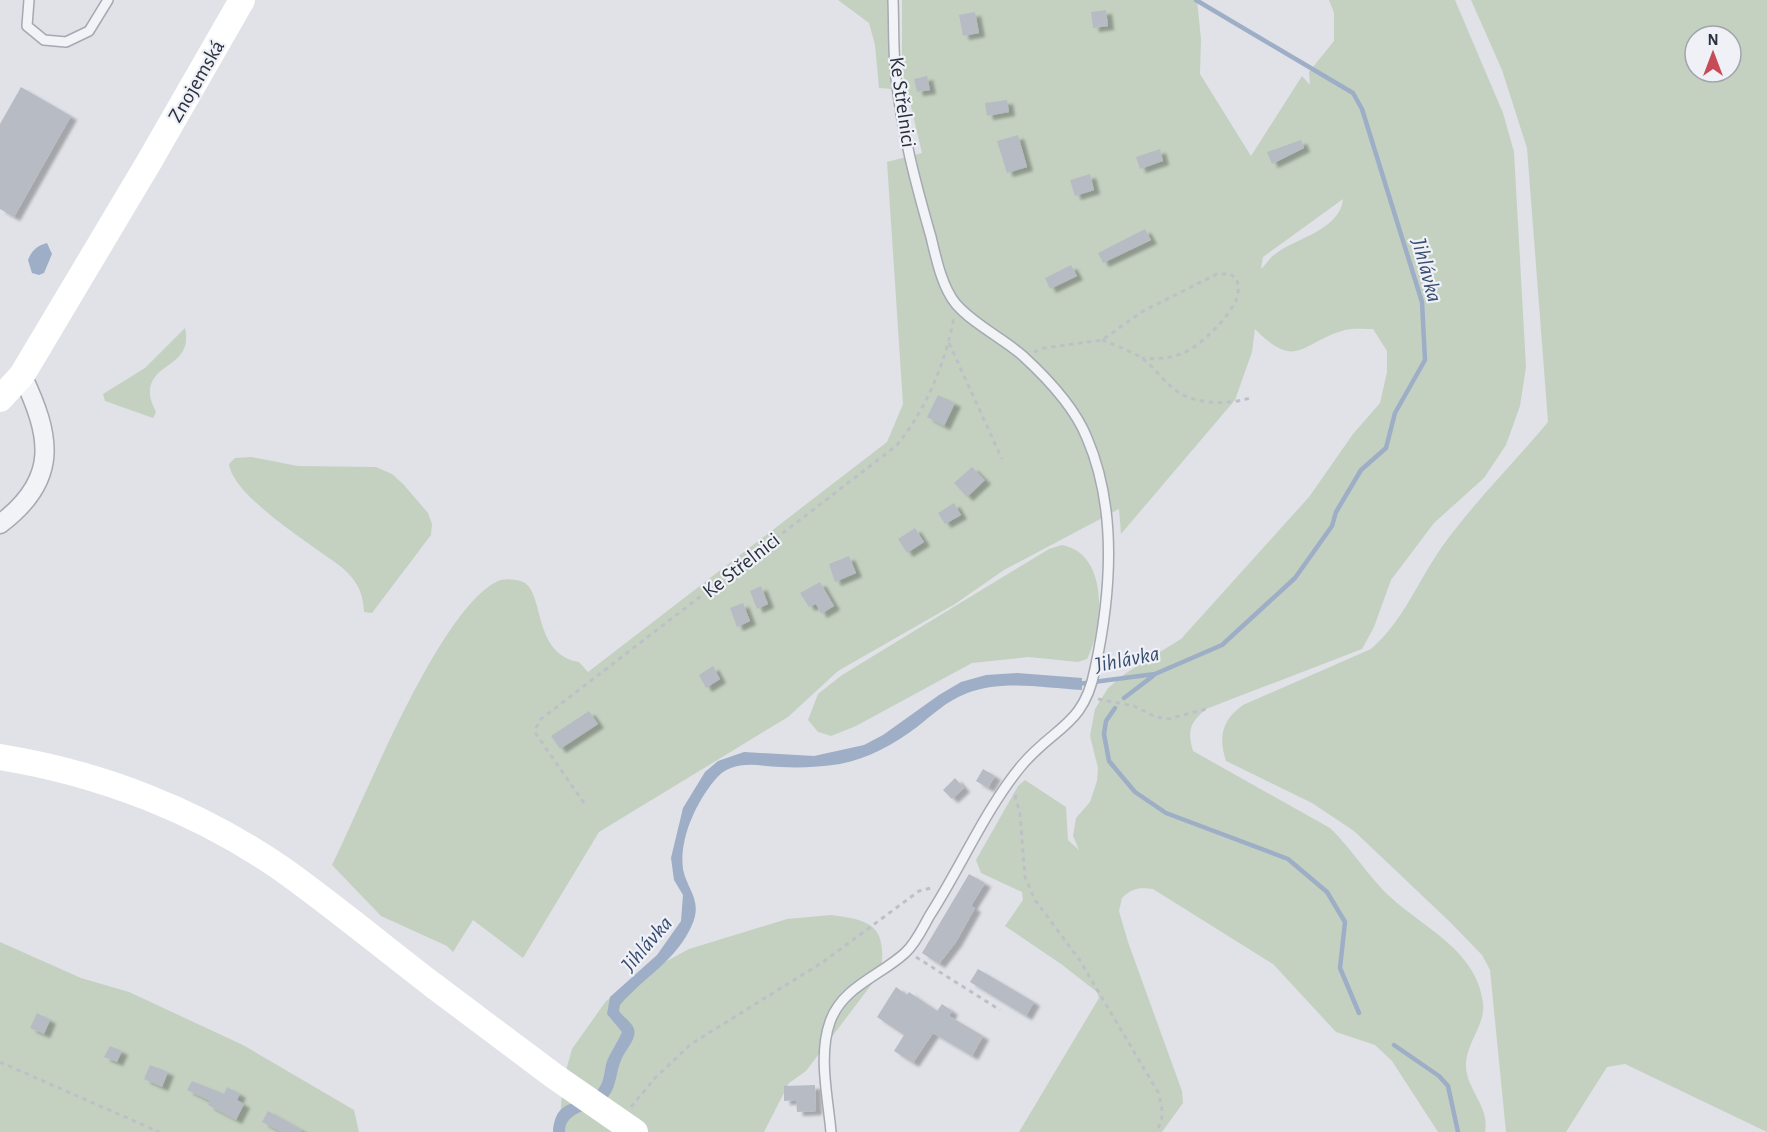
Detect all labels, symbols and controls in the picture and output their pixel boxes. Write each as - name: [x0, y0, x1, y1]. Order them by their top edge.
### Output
- north arrow: [1683, 24, 1743, 84]
- text: N: [1707, 32, 1719, 48]
- street label: Znojemská: [165, 36, 228, 126]
- street label: Ke Střelnici: [886, 55, 919, 149]
- water label: Jihlávka: [1408, 235, 1446, 304]
- street label: Ke Střelnici: [699, 529, 784, 602]
- water label: Jihlávka: [1092, 642, 1161, 676]
- water label: Jihlávka: [616, 912, 676, 976]

